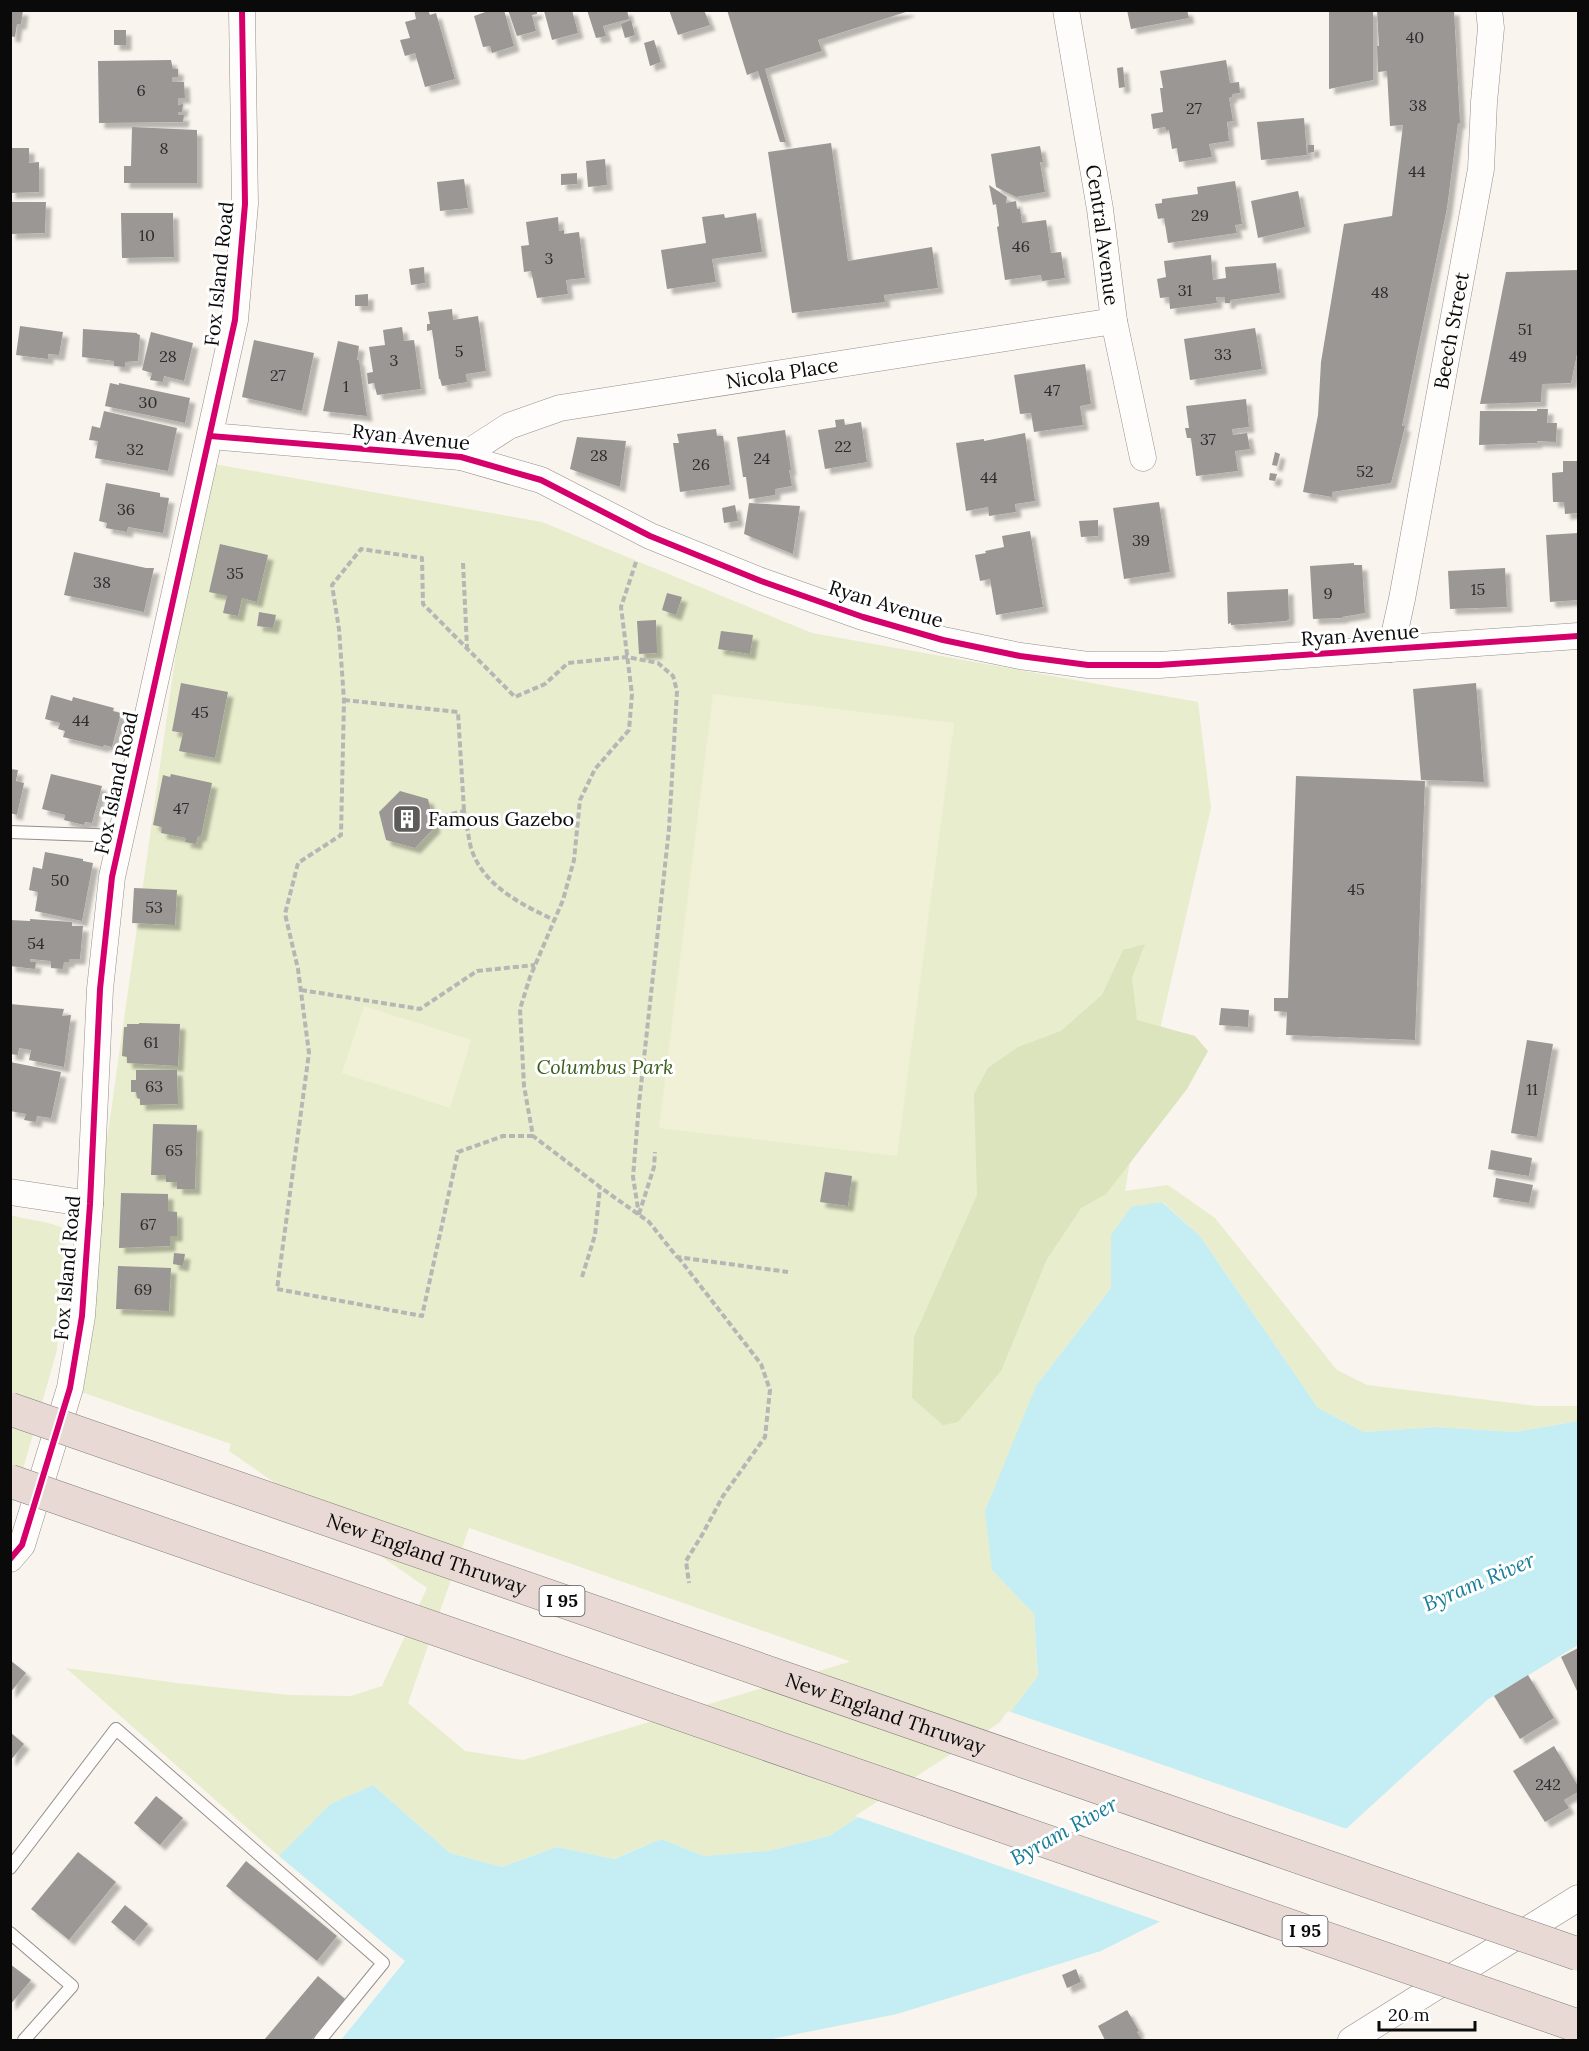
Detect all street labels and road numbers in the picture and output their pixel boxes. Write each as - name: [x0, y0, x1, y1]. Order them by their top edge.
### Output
- street label: Central Avenue: [1081, 163, 1125, 307]
- street label: Fox Island Road: [198, 200, 239, 348]
- street label: Beech Street: [1428, 270, 1474, 391]
- street label: Nicola Place: [724, 351, 840, 394]
- street label: Ryan Avenue: [351, 418, 472, 455]
- street label: Ryan Avenue: [826, 574, 947, 633]
- street label: Ryan Avenue: [1300, 618, 1420, 651]
- street label: Fox Island Road: [88, 709, 143, 857]
- street label: Fox Island Road: [48, 1194, 85, 1341]
- street label: New England Thruway: [323, 1507, 531, 1600]
- road number: I 95: [540, 1586, 584, 1616]
- street label: New England Thruway: [782, 1667, 990, 1759]
- road number: I 95: [1282, 1916, 1328, 1946]

